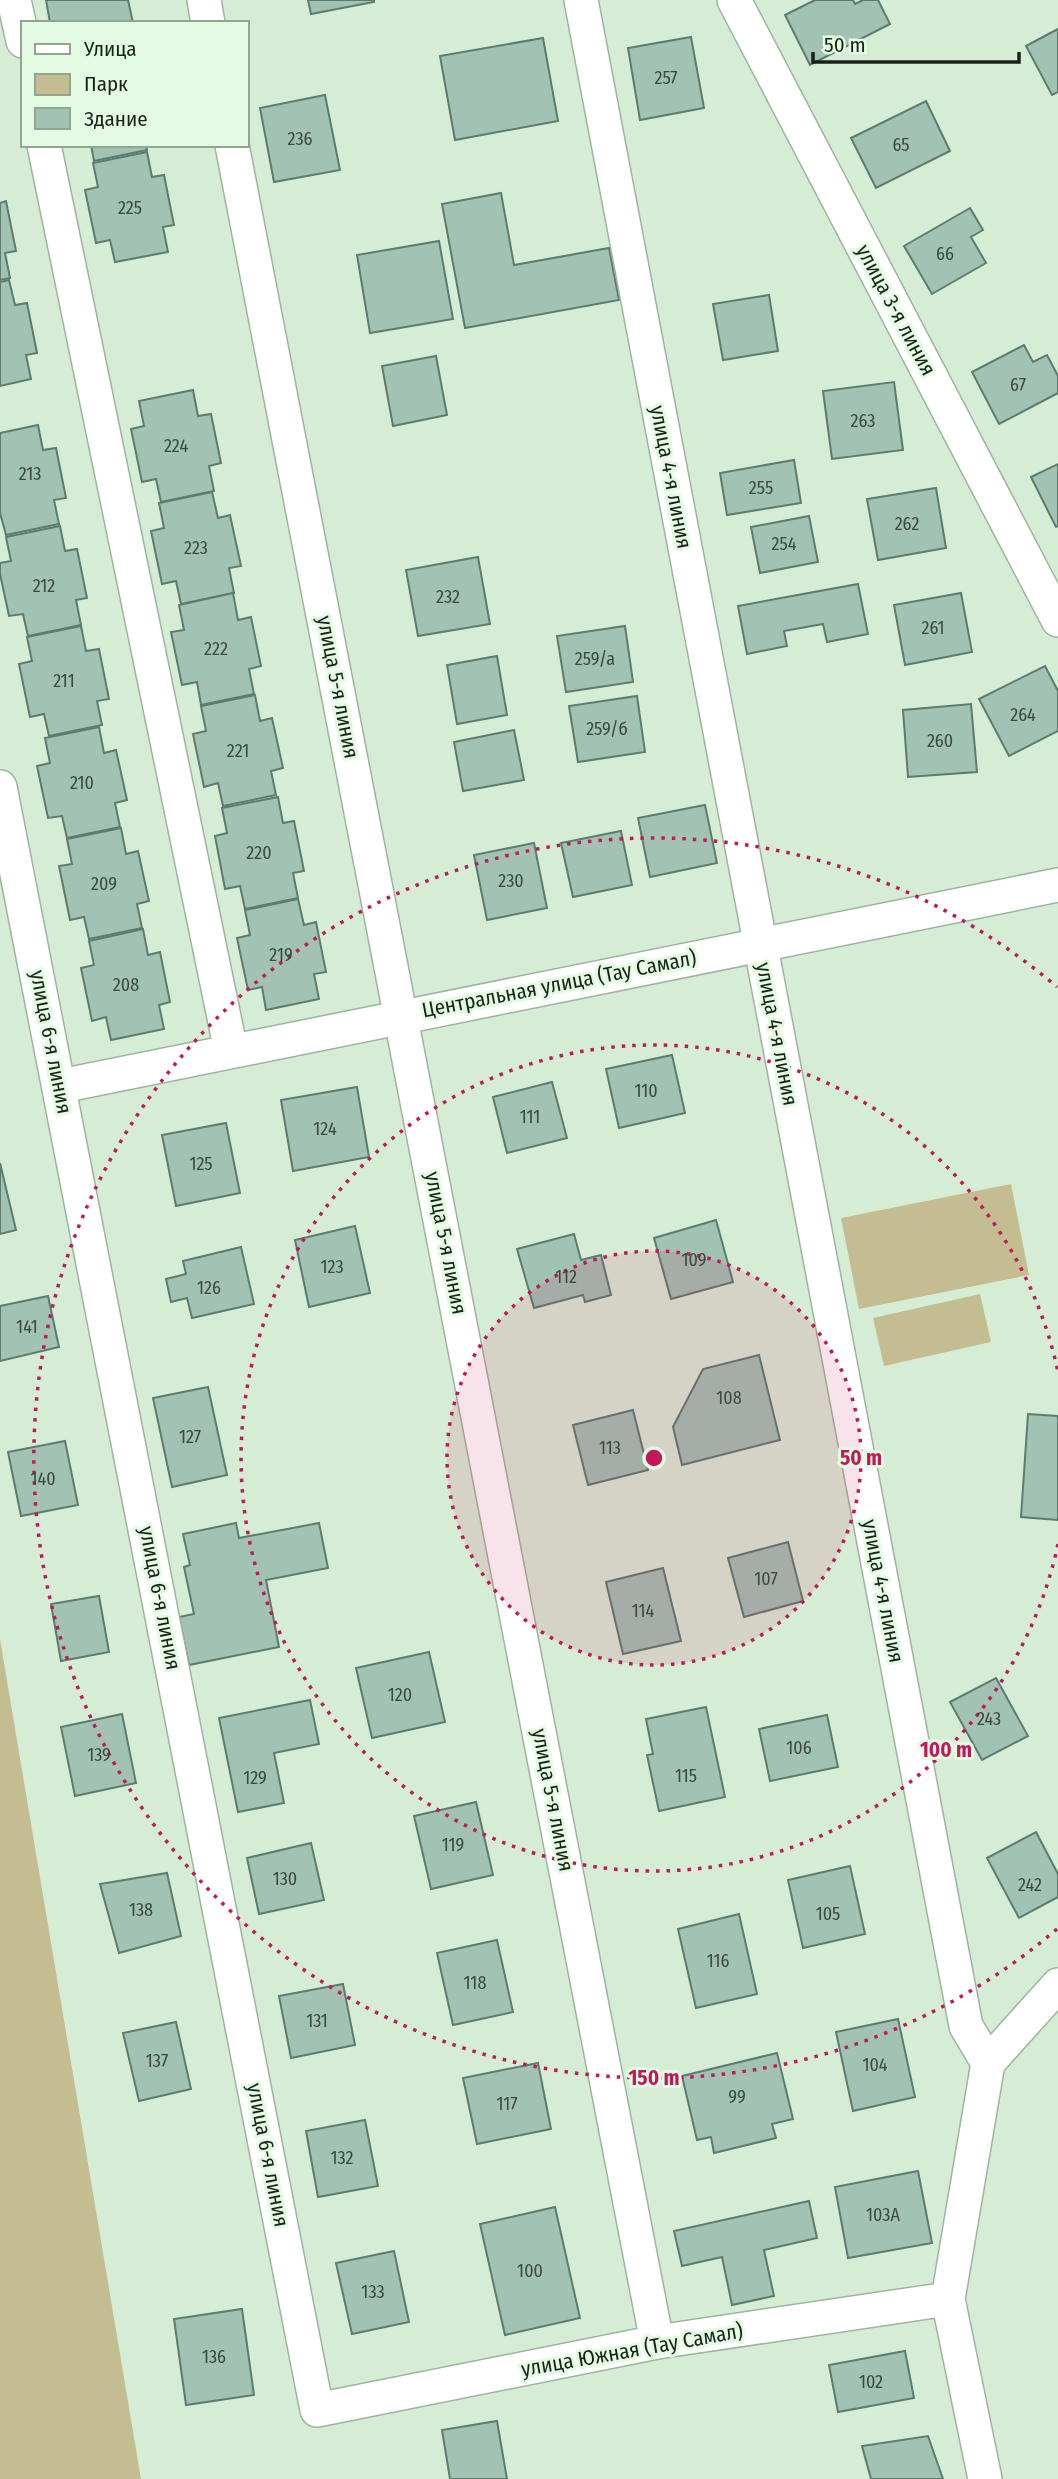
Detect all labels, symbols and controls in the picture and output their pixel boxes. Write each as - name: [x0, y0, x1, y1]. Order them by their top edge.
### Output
- legend: [21, 21, 248, 147]
- scale bar: [813, 21, 1020, 65]
- text: 50 m: [824, 32, 866, 58]
- text: Улица: [83, 36, 137, 62]
- house number: 257: [654, 67, 678, 89]
- text: Парк: [84, 71, 128, 97]
- text: Здание: [84, 106, 148, 132]
- house number: 236: [288, 128, 313, 150]
- house number: 65: [892, 134, 910, 156]
- house number: 225: [118, 197, 142, 219]
- street label: улица 3-я линия: [851, 240, 941, 380]
- house number: 66: [936, 243, 954, 265]
- house number: 67: [1010, 374, 1026, 396]
- street label: улица 4-я линия: [644, 403, 698, 551]
- house number: 263: [851, 410, 875, 432]
- house number: 224: [164, 435, 188, 457]
- house number: 213: [19, 463, 41, 485]
- house number: 255: [749, 477, 773, 499]
- house number: 262: [895, 513, 919, 535]
- house number: 254: [772, 533, 797, 555]
- house number: 223: [184, 537, 208, 559]
- house number: 212: [33, 575, 55, 597]
- house number: 232: [436, 586, 460, 608]
- street label: улица 5-я линия: [311, 613, 365, 761]
- house number: 261: [921, 617, 945, 639]
- house number: 222: [204, 638, 228, 660]
- house number: 259/а: [575, 648, 615, 670]
- house number: 211: [53, 670, 75, 692]
- house number: 264: [1010, 704, 1036, 726]
- house number: 259/б: [586, 718, 628, 740]
- house number: 260: [927, 730, 953, 752]
- house number: 221: [227, 740, 249, 762]
- house number: 210: [70, 772, 94, 794]
- house number: 220: [246, 842, 272, 864]
- house number: 230: [498, 870, 524, 892]
- house number: 209: [91, 873, 117, 895]
- house number: 219: [269, 944, 293, 966]
- street label: Центральная улица (Тау Самал): [420, 945, 698, 1023]
- street label: улица 4-я линия: [750, 960, 804, 1108]
- street label: улица 6-я линия: [24, 968, 78, 1116]
- house number: 208: [113, 974, 139, 996]
- house number: 110: [634, 1080, 658, 1102]
- house number: 111: [520, 1106, 540, 1128]
- house number: 124: [313, 1118, 337, 1140]
- house number: 125: [189, 1153, 213, 1175]
- street label: улица 5-я линия: [419, 1169, 473, 1317]
- house number: 109: [681, 1249, 707, 1271]
- house number: 123: [320, 1256, 344, 1278]
- house number: 112: [555, 1266, 577, 1288]
- house number: 126: [197, 1277, 221, 1299]
- house number: 141: [16, 1316, 38, 1338]
- house number: 108: [716, 1387, 742, 1409]
- house number: 127: [179, 1426, 201, 1448]
- house number: 113: [599, 1437, 621, 1459]
- text: 50 m: [840, 1445, 882, 1471]
- centre of rings: [642, 1446, 666, 1470]
- house number: 140: [30, 1468, 56, 1490]
- street label: улица 4-я линия: [856, 1517, 910, 1665]
- street label: улица 6-я линия: [133, 1524, 187, 1672]
- house number: 107: [754, 1568, 778, 1590]
- house number: 114: [632, 1600, 655, 1622]
- house number: 120: [388, 1684, 412, 1706]
- house number: 243: [977, 1708, 1001, 1730]
- street label: улица 5-я линия: [526, 1726, 580, 1874]
- house number: 106: [786, 1737, 812, 1759]
- text: 100 m: [920, 1737, 972, 1763]
- house number: 139: [87, 1744, 111, 1766]
- house number: 115: [675, 1765, 697, 1787]
- house number: 129: [243, 1767, 267, 1789]
- house number: 119: [442, 1834, 464, 1856]
- house number: 130: [273, 1868, 297, 1890]
- house number: 242: [1018, 1874, 1042, 1896]
- house number: 138: [129, 1899, 153, 1921]
- house number: 105: [816, 1903, 840, 1925]
- house number: 116: [707, 1950, 729, 1972]
- house number: 118: [464, 1972, 486, 1994]
- house number: 131: [306, 2010, 328, 2032]
- house number: 137: [146, 2050, 168, 2072]
- house number: 104: [862, 2054, 888, 2076]
- text: 150 m: [628, 2065, 680, 2091]
- street label: улица 6-я линия: [241, 2081, 295, 2229]
- house number: 99: [728, 2086, 746, 2108]
- house number: 117: [496, 2093, 518, 2115]
- house number: 132: [331, 2147, 354, 2169]
- house number: 103А: [866, 2204, 900, 2226]
- house number: 100: [517, 2260, 543, 2282]
- house number: 133: [361, 2281, 385, 2303]
- street label: улица Южная (Тау Самал): [519, 2318, 745, 2382]
- house number: 136: [202, 2346, 226, 2368]
- house number: 102: [859, 2371, 883, 2393]

